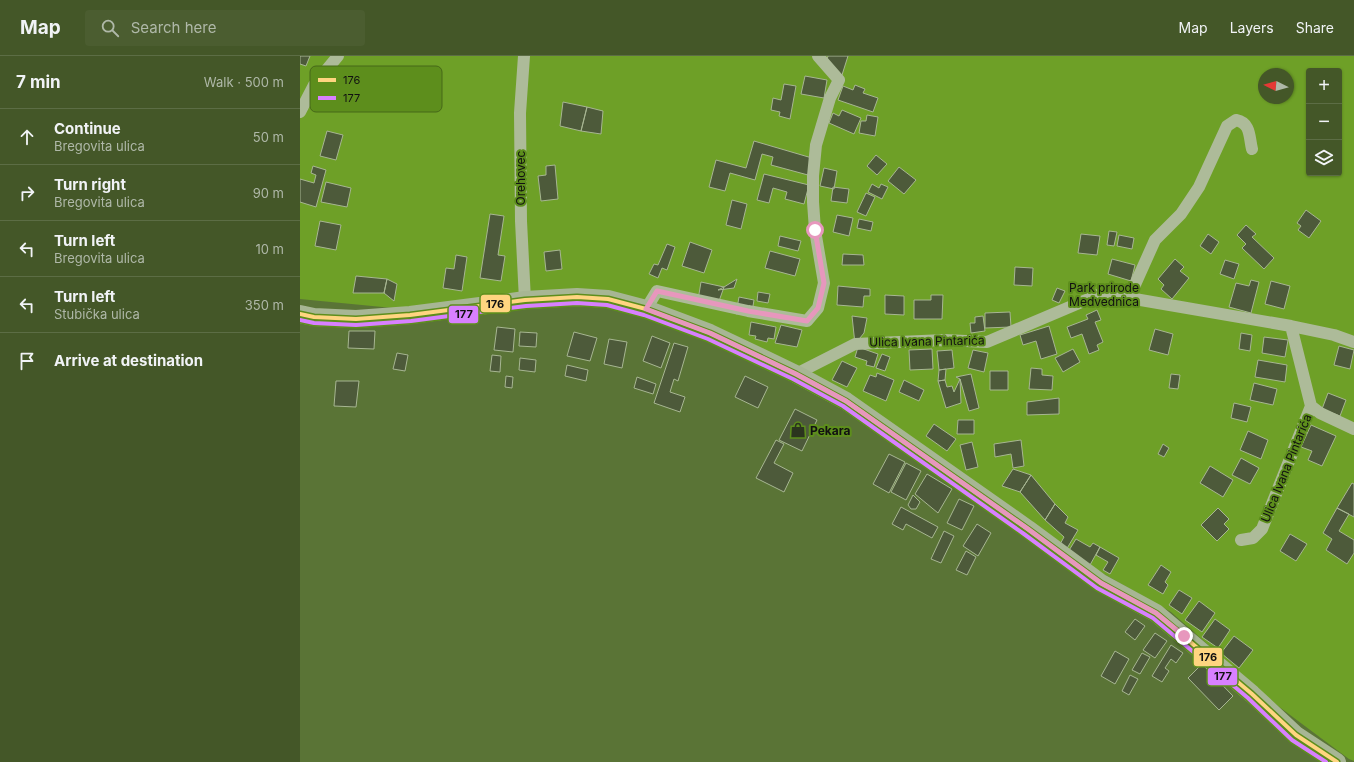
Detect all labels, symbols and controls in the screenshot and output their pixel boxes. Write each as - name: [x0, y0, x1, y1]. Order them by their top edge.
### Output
- search box: [85, 10, 365, 46]
- text: Map: [20, 16, 61, 39]
- icon: search: [99, 17, 121, 39]
- text: Search here: [131, 18, 216, 37]
- text: Map: [1179, 19, 1208, 36]
- text: Layers: [1230, 19, 1274, 36]
- text: Share: [1296, 19, 1334, 36]
- legend: [310, 66, 442, 112]
- north arrow: [1258, 68, 1294, 104]
- map controls: [1306, 68, 1342, 176]
- button: +: [1306, 68, 1342, 104]
- text: 7 min: [16, 72, 61, 92]
- text: 176: [343, 73, 361, 87]
- text: Walk · 500 m: [204, 74, 284, 90]
- text: 177: [343, 91, 360, 105]
- button: −: [1306, 104, 1342, 140]
- text: Continue: [54, 119, 121, 138]
- icon: ahead: [16, 126, 38, 148]
- text: 50 m: [253, 129, 284, 145]
- text: Bregovita ulica: [54, 138, 145, 154]
- button: layers: [1306, 140, 1342, 176]
- street label: Orehovec: [513, 150, 528, 205]
- text: Turn right: [54, 175, 126, 194]
- icon: right: [16, 182, 38, 204]
- text: 90 m: [253, 185, 284, 201]
- text: Bregovita ulica: [54, 194, 145, 210]
- route start: [806, 221, 824, 239]
- text: Turn left: [54, 231, 115, 250]
- icon: left: [16, 238, 38, 260]
- text: 10 m: [255, 241, 284, 257]
- text: Bregovita ulica: [54, 250, 145, 266]
- park label: Park prirode Medvednica: [1069, 280, 1139, 309]
- text: Turn left: [54, 287, 115, 306]
- icon: left: [16, 294, 38, 316]
- line badge: 176: [480, 294, 511, 313]
- text: 350 m: [245, 297, 284, 313]
- text: 176: [486, 297, 504, 311]
- line badge: 177: [448, 305, 479, 324]
- text: Stubička ulica: [54, 306, 140, 322]
- text: 177: [455, 307, 473, 321]
- street label: Ulica Ivana Pintarića: [869, 332, 985, 350]
- icon: arrive: [16, 350, 38, 372]
- text: Arrive at destination: [54, 351, 203, 370]
- street label: Ulica Ivana Pintarića: [1257, 412, 1315, 524]
- shop icon: Pekara: [789, 421, 807, 439]
- place label: Pekara: [810, 423, 850, 438]
- route end: [1175, 627, 1193, 645]
- line badge: 176: [1193, 647, 1223, 667]
- text: 176: [1199, 650, 1217, 664]
- line badge: 177: [1207, 667, 1238, 686]
- text: 177: [1214, 669, 1232, 683]

